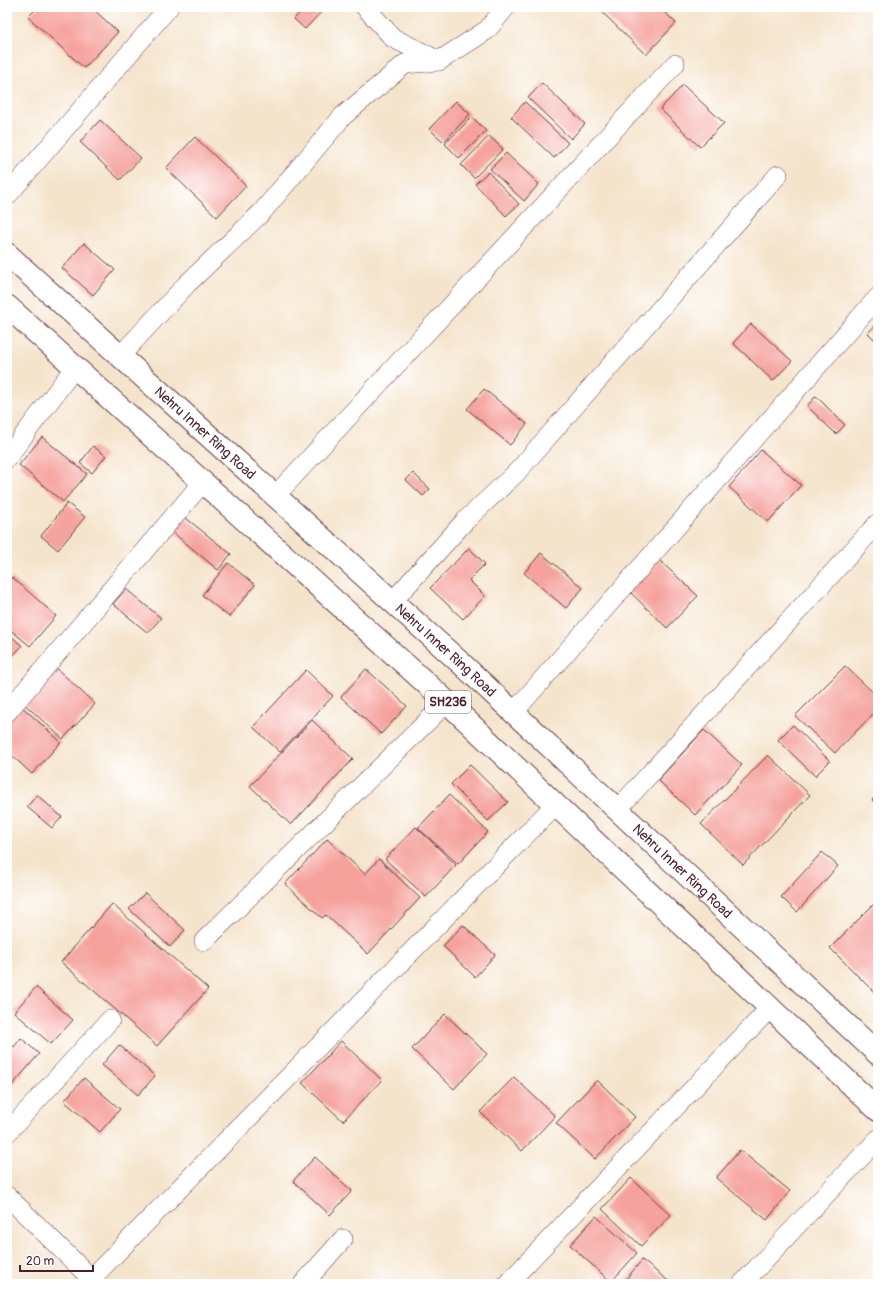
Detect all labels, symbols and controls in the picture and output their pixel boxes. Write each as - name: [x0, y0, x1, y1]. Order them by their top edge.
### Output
- street label: Nehru Inner Ring Road: [151, 383, 260, 483]
- street label: Nehru Inner Ring Road: [392, 600, 500, 700]
- road number: SH236: [425, 691, 471, 713]
- street label: Nehru Inner Ring Road: [629, 820, 736, 922]
- scale bar: [20, 1247, 93, 1273]
- text: 20 m: [26, 1254, 55, 1269]

